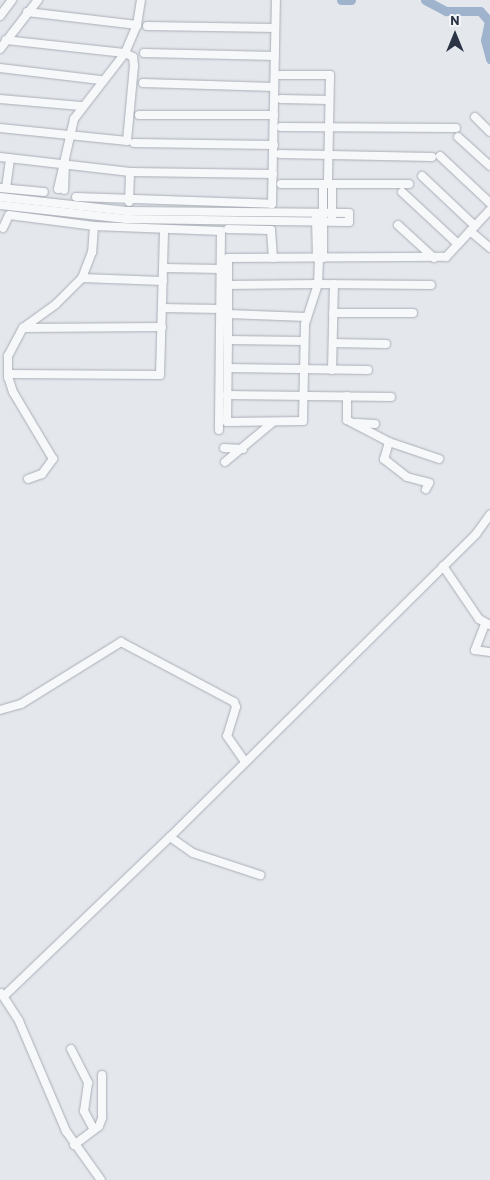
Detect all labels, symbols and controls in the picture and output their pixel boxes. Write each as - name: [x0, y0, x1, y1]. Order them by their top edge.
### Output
- north arrow: [430, 10, 480, 60]
- text: N: [450, 11, 460, 28]

